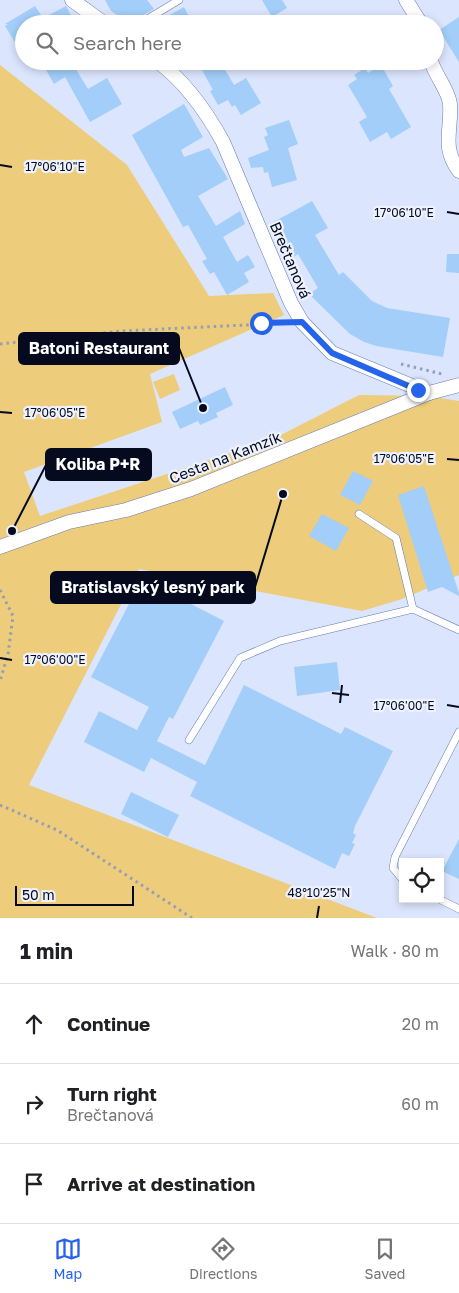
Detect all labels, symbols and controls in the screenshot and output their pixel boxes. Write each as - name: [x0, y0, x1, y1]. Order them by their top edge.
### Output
- search box: [15, 15, 444, 70]
- icon: search: [33, 29, 61, 57]
- text: Search here: [73, 31, 182, 54]
- text: 17°06'10"E: [25, 159, 85, 174]
- text: 17°06'10"E: [374, 205, 434, 220]
- street label: Brečtanová: [267, 219, 315, 301]
- route start: [250, 312, 273, 335]
- callout: Batoni Restaurant: [19, 333, 179, 364]
- text: Batoni Restaurant: [29, 338, 169, 358]
- route end: [407, 379, 430, 402]
- text: 17°06'05"E: [25, 405, 85, 420]
- street label: Cesta na Kamzík: [166, 427, 284, 487]
- callout: Koliba P+R: [46, 449, 151, 480]
- text: 17°06'05"E: [374, 451, 434, 466]
- text: Koliba P+R: [56, 454, 140, 474]
- callout: Bratislavský lesný park: [51, 572, 255, 603]
- text: Bratislavský lesný park: [61, 577, 245, 597]
- text: 17°06'00"E: [24, 652, 86, 667]
- text: 17°06'00"E: [373, 698, 435, 713]
- map controls: [399, 858, 444, 903]
- button: locate: [399, 858, 444, 903]
- scale bar: [15, 883, 134, 906]
- text: 48°10'25"N: [288, 885, 350, 900]
- text: 50 m: [22, 886, 55, 903]
- text: 1 min: [20, 938, 73, 964]
- text: Walk · 80 m: [350, 941, 439, 961]
- icon: ahead: [20, 1010, 48, 1038]
- text: Continue: [67, 1012, 150, 1035]
- text: 20 m: [402, 1014, 439, 1034]
- text: Turn right: [67, 1082, 157, 1105]
- icon: right: [20, 1090, 48, 1118]
- text: 60 m: [401, 1094, 439, 1114]
- text: Brečtanová: [67, 1105, 154, 1125]
- icon: arrive: [20, 1170, 48, 1198]
- text: Arrive at destination: [67, 1172, 255, 1195]
- tab: Map: [54, 1235, 82, 1282]
- tab: Directions: [189, 1235, 258, 1282]
- tab: Saved: [365, 1235, 405, 1282]

